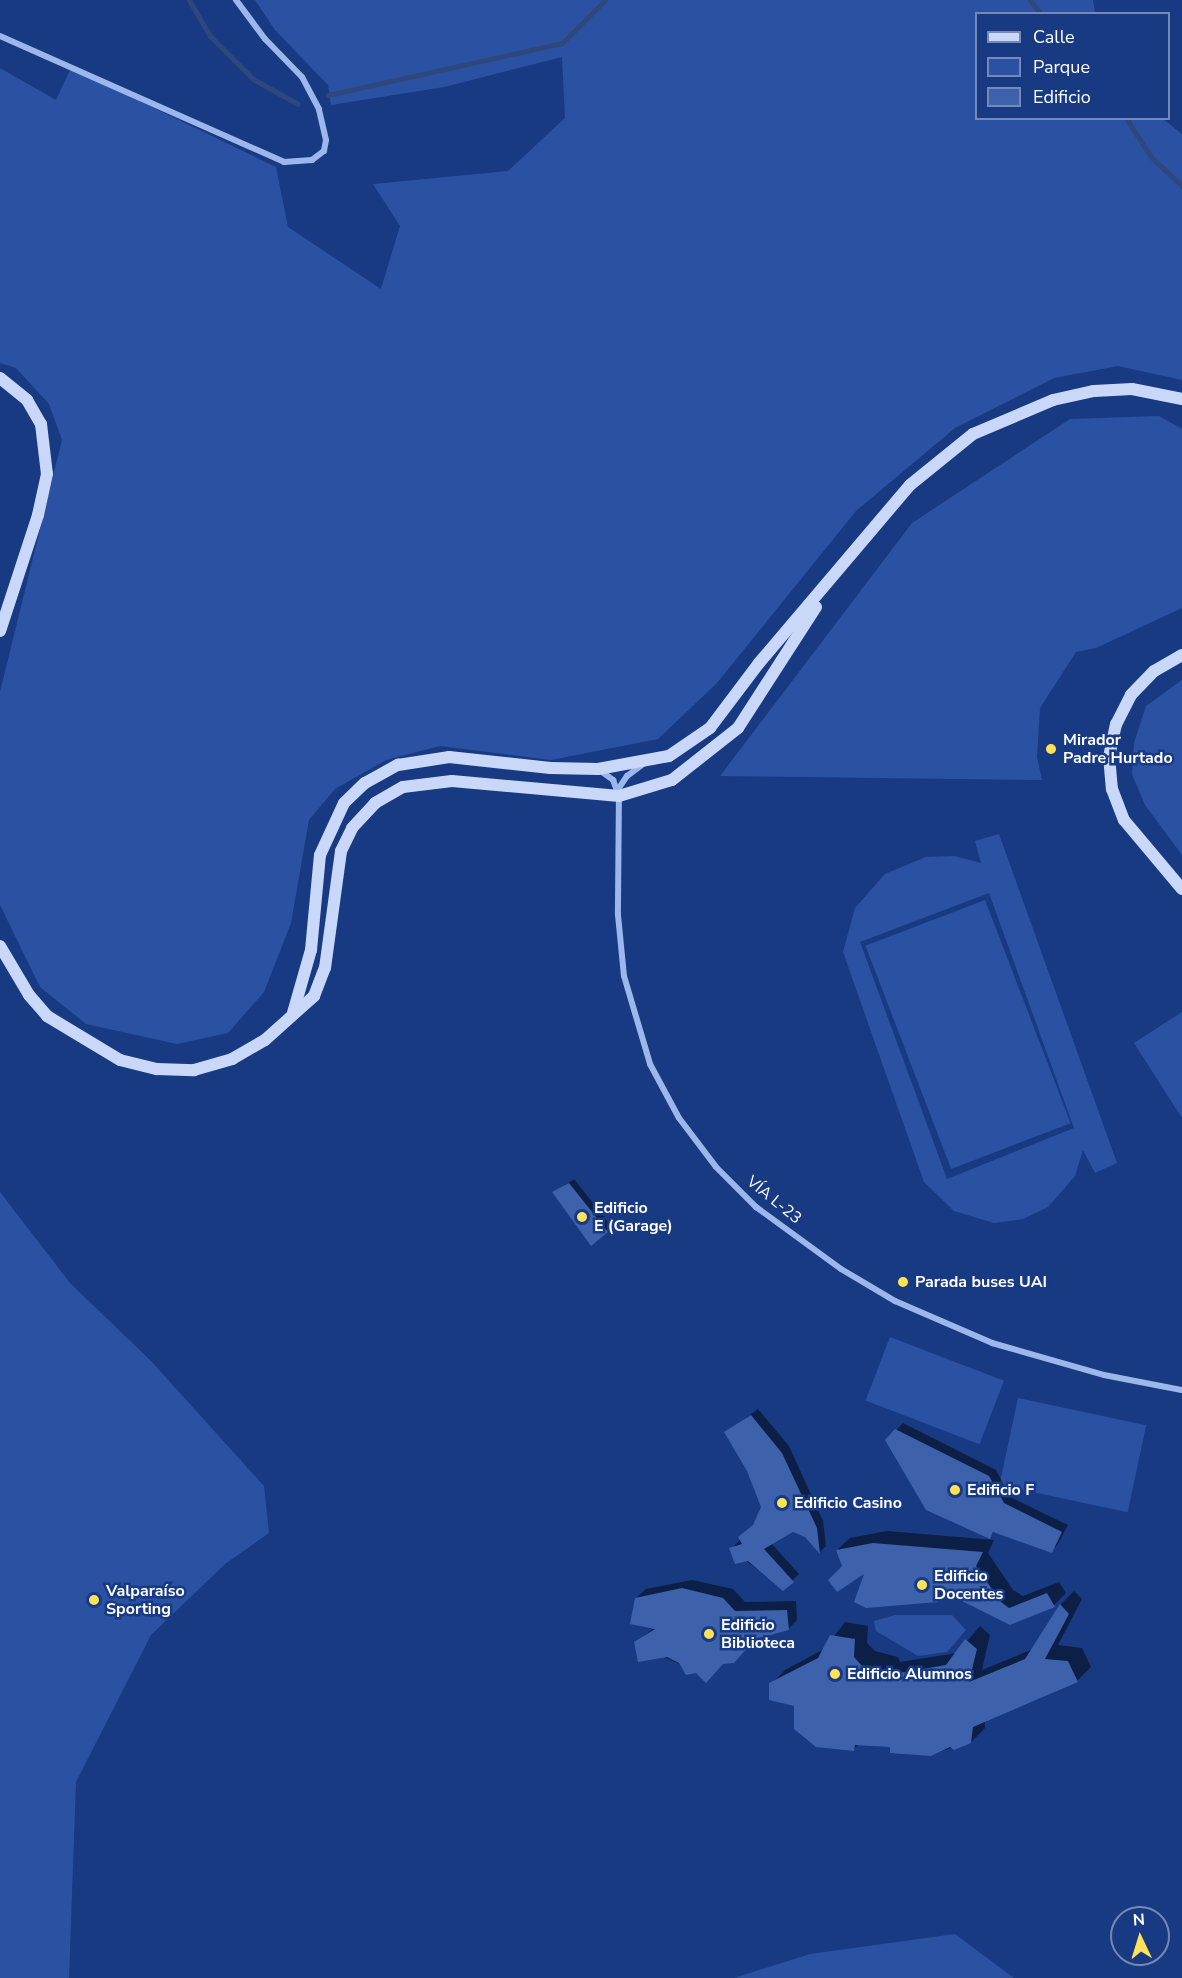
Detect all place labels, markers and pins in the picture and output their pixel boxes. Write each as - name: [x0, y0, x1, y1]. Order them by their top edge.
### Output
- place label: Mirador Padre Hurtado: [1063, 730, 1173, 768]
- marker: Mirador Padre Hurtado: [1044, 742, 1058, 756]
- place label: Edificio E (Garage): [594, 1198, 673, 1236]
- marker: Edificio E (Garage): [575, 1210, 589, 1224]
- place label: Parada buses UAI: [915, 1272, 1047, 1292]
- marker: Parada buses UAI: [896, 1275, 910, 1289]
- place label: Edificio F: [967, 1480, 1034, 1500]
- marker: Edificio F: [948, 1483, 962, 1497]
- place label: Edificio Casino: [794, 1493, 902, 1513]
- marker: Edificio Casino: [775, 1496, 789, 1510]
- place label: Edificio Docentes: [934, 1566, 1003, 1604]
- marker: Edificio Docentes: [915, 1578, 929, 1592]
- place label: Valparaíso Sporting: [106, 1581, 185, 1619]
- marker: Valparaíso Sporting: [87, 1593, 101, 1607]
- place label: Edificio Biblioteca: [721, 1615, 795, 1653]
- marker: Edificio Biblioteca: [702, 1627, 716, 1641]
- place label: Edificio Alumnos: [847, 1664, 972, 1684]
- marker: Edificio Alumnos: [828, 1667, 842, 1681]

